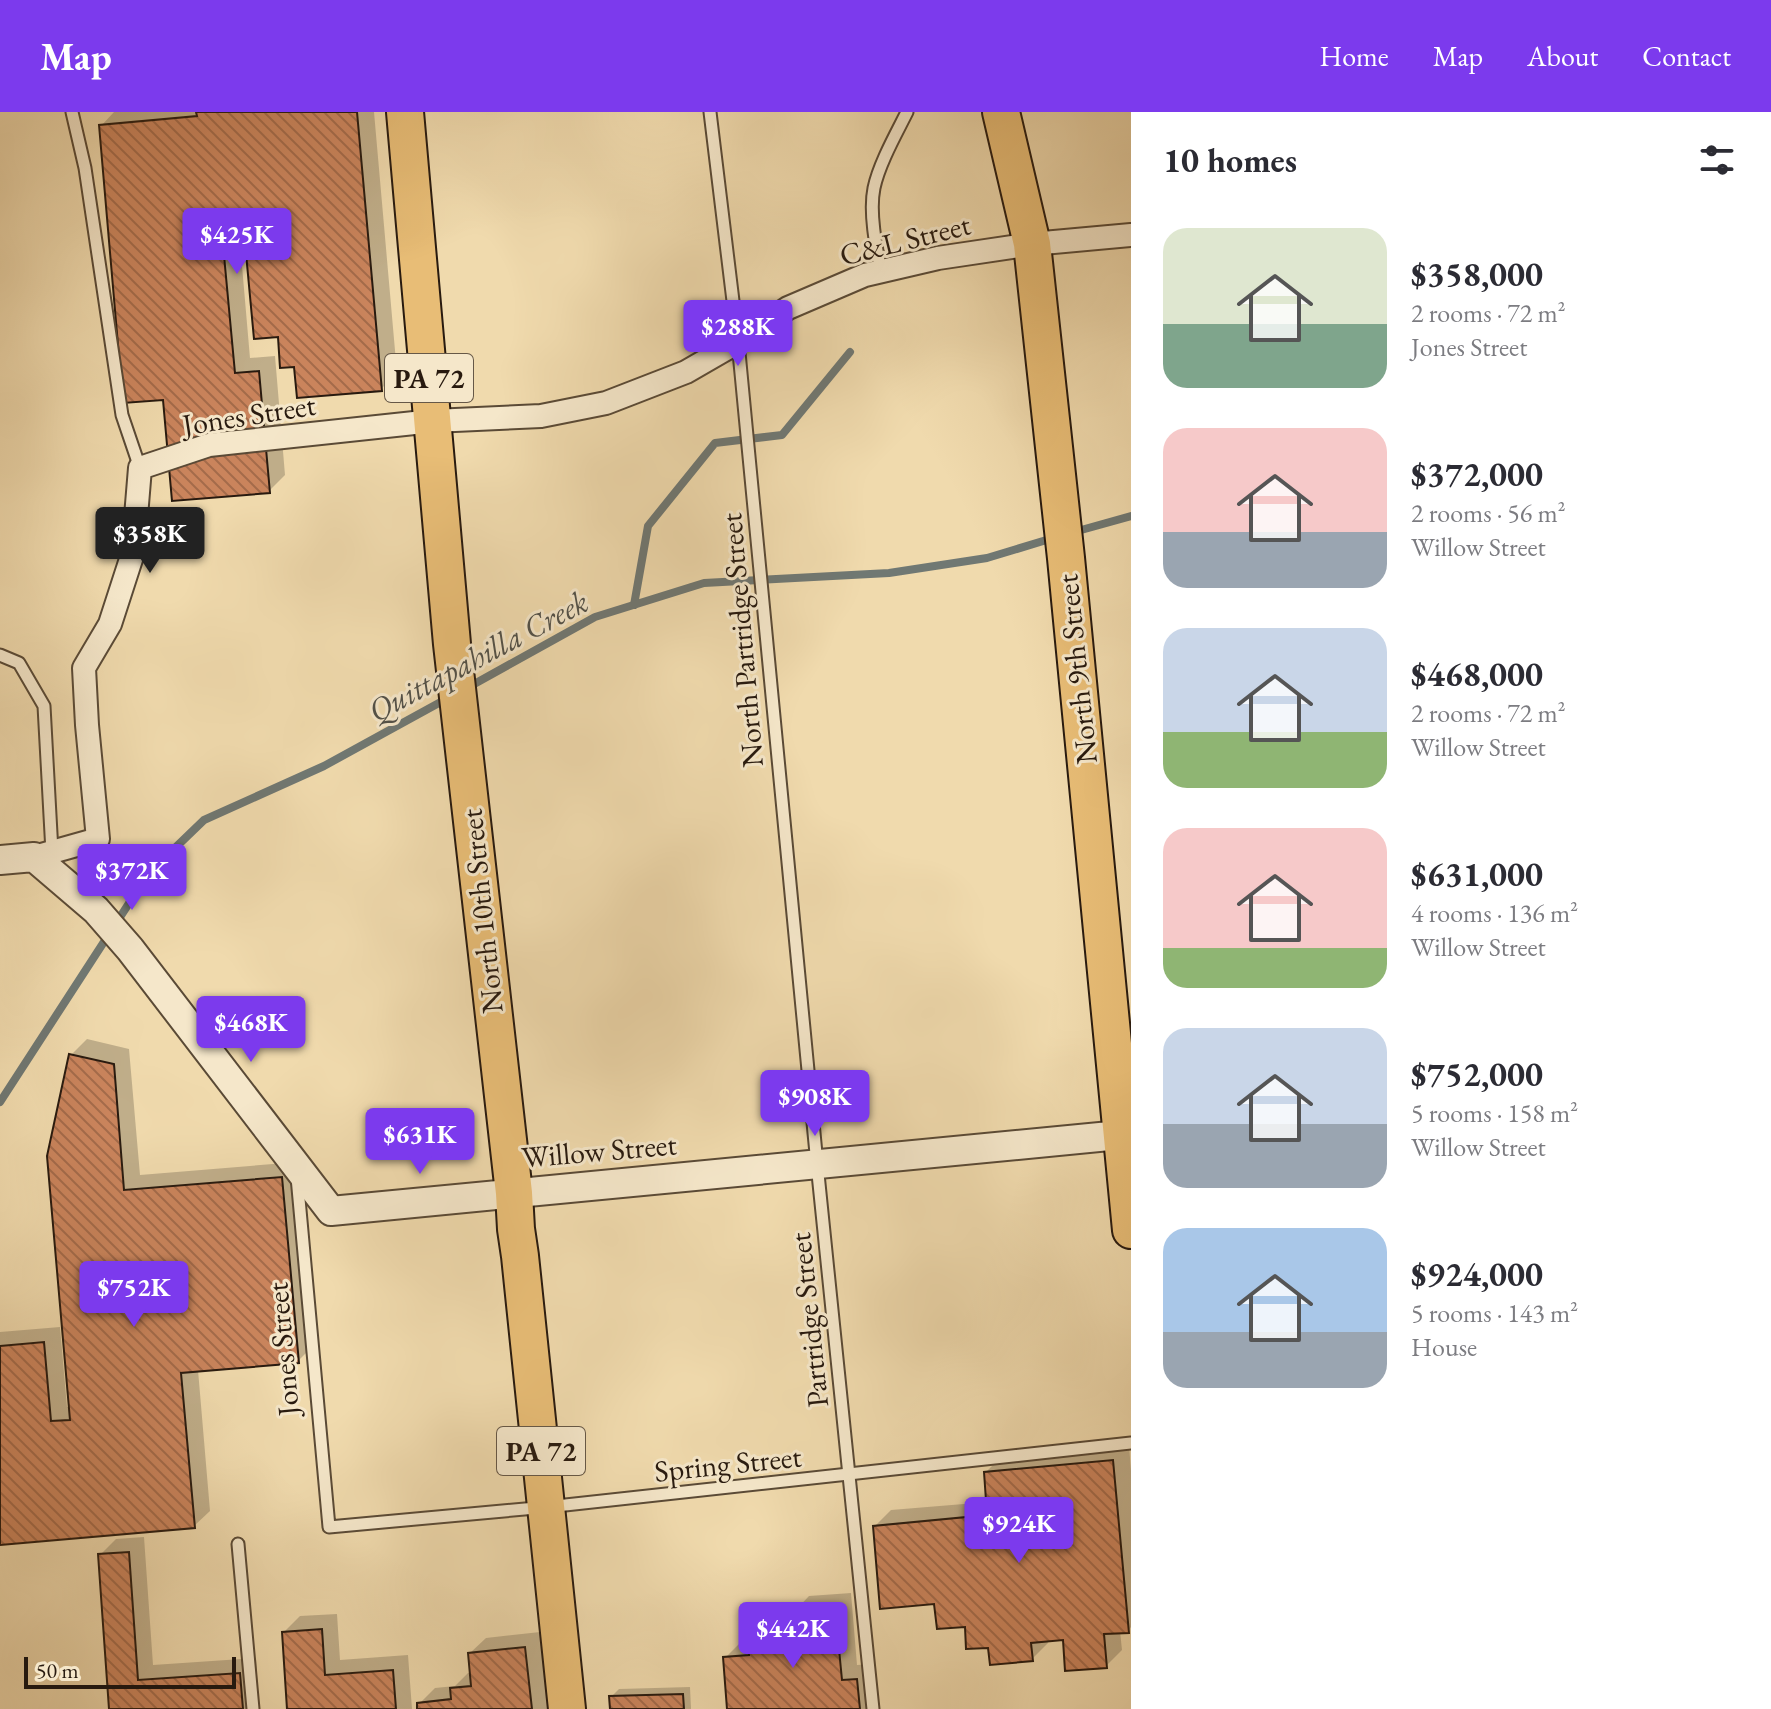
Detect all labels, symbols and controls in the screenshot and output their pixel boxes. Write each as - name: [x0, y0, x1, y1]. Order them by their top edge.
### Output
- text: Map: [40, 32, 112, 81]
- text: Home: [1319, 38, 1389, 74]
- text: Map: [1433, 38, 1483, 74]
- text: About: [1527, 38, 1598, 74]
- text: Contact: [1642, 38, 1731, 74]
- text: 10 homes: [1163, 138, 1297, 182]
- icon: filters: [1695, 138, 1739, 182]
- street label: C&L Street: [835, 204, 975, 275]
- pin: $425K: [181, 208, 293, 276]
- text: $425K: [200, 217, 274, 251]
- text: $358,000: [1411, 252, 1543, 296]
- icon: home: [1227, 260, 1323, 356]
- text: 2 rooms · 72 m²: [1411, 296, 1566, 330]
- pin: $288K: [682, 300, 794, 368]
- text: $288K: [701, 309, 775, 343]
- text: Jones Street: [1411, 330, 1527, 364]
- road number: PA 72: [385, 354, 473, 402]
- street label: Jones Street: [177, 385, 319, 445]
- text: $372,000: [1411, 452, 1543, 496]
- icon: home: [1227, 460, 1323, 556]
- text: 2 rooms · 56 m²: [1411, 496, 1566, 530]
- pin: $358K: [94, 507, 206, 575]
- street label: North Partridge Street: [711, 511, 772, 769]
- text: $358K: [113, 516, 187, 550]
- text: Willow Street: [1411, 530, 1546, 564]
- street label: North 9th Street: [1047, 572, 1106, 766]
- water label: Quittapahilla Creek: [361, 580, 596, 732]
- text: $468,000: [1411, 652, 1543, 696]
- icon: home: [1227, 660, 1323, 756]
- text: 2 rooms · 72 m²: [1411, 696, 1566, 730]
- text: Willow Street: [1411, 730, 1546, 764]
- street label: North 10th Street: [451, 806, 512, 1015]
- pin: $372K: [76, 844, 188, 912]
- text: $631,000: [1411, 852, 1543, 896]
- text: $372K: [95, 853, 169, 887]
- icon: home: [1227, 860, 1323, 956]
- text: 4 rooms · 136 m²: [1411, 896, 1578, 930]
- text: Willow Street: [1411, 930, 1546, 964]
- pin: $468K: [195, 996, 307, 1064]
- text: $468K: [214, 1005, 288, 1039]
- text: $752,000: [1411, 1052, 1543, 1096]
- icon: home: [1227, 1060, 1323, 1156]
- pin: $908K: [759, 1070, 871, 1138]
- text: $908K: [778, 1079, 852, 1113]
- text: 5 rooms · 158 m²: [1411, 1096, 1578, 1130]
- pin: $631K: [364, 1108, 476, 1176]
- text: $631K: [383, 1117, 457, 1151]
- street label: Willow Street: [520, 1124, 679, 1177]
- text: Willow Street: [1411, 1130, 1546, 1164]
- street label: Partridge Street: [780, 1230, 837, 1409]
- text: $924,000: [1411, 1252, 1543, 1296]
- icon: home: [1227, 1260, 1323, 1356]
- pin: $752K: [78, 1261, 190, 1329]
- text: $752K: [97, 1270, 171, 1304]
- street label: Jones Street: [257, 1280, 308, 1421]
- text: 5 rooms · 143 m²: [1411, 1296, 1578, 1330]
- text: House: [1411, 1330, 1477, 1364]
- road number: PA 72: [497, 1427, 585, 1475]
- street label: Spring Street: [652, 1436, 804, 1491]
- pin: $924K: [963, 1497, 1075, 1565]
- text: $924K: [982, 1506, 1056, 1540]
- pin: $442K: [737, 1602, 849, 1670]
- text: $442K: [756, 1611, 830, 1645]
- scale bar: [24, 1653, 236, 1689]
- text: 50 m: [36, 1656, 79, 1685]

